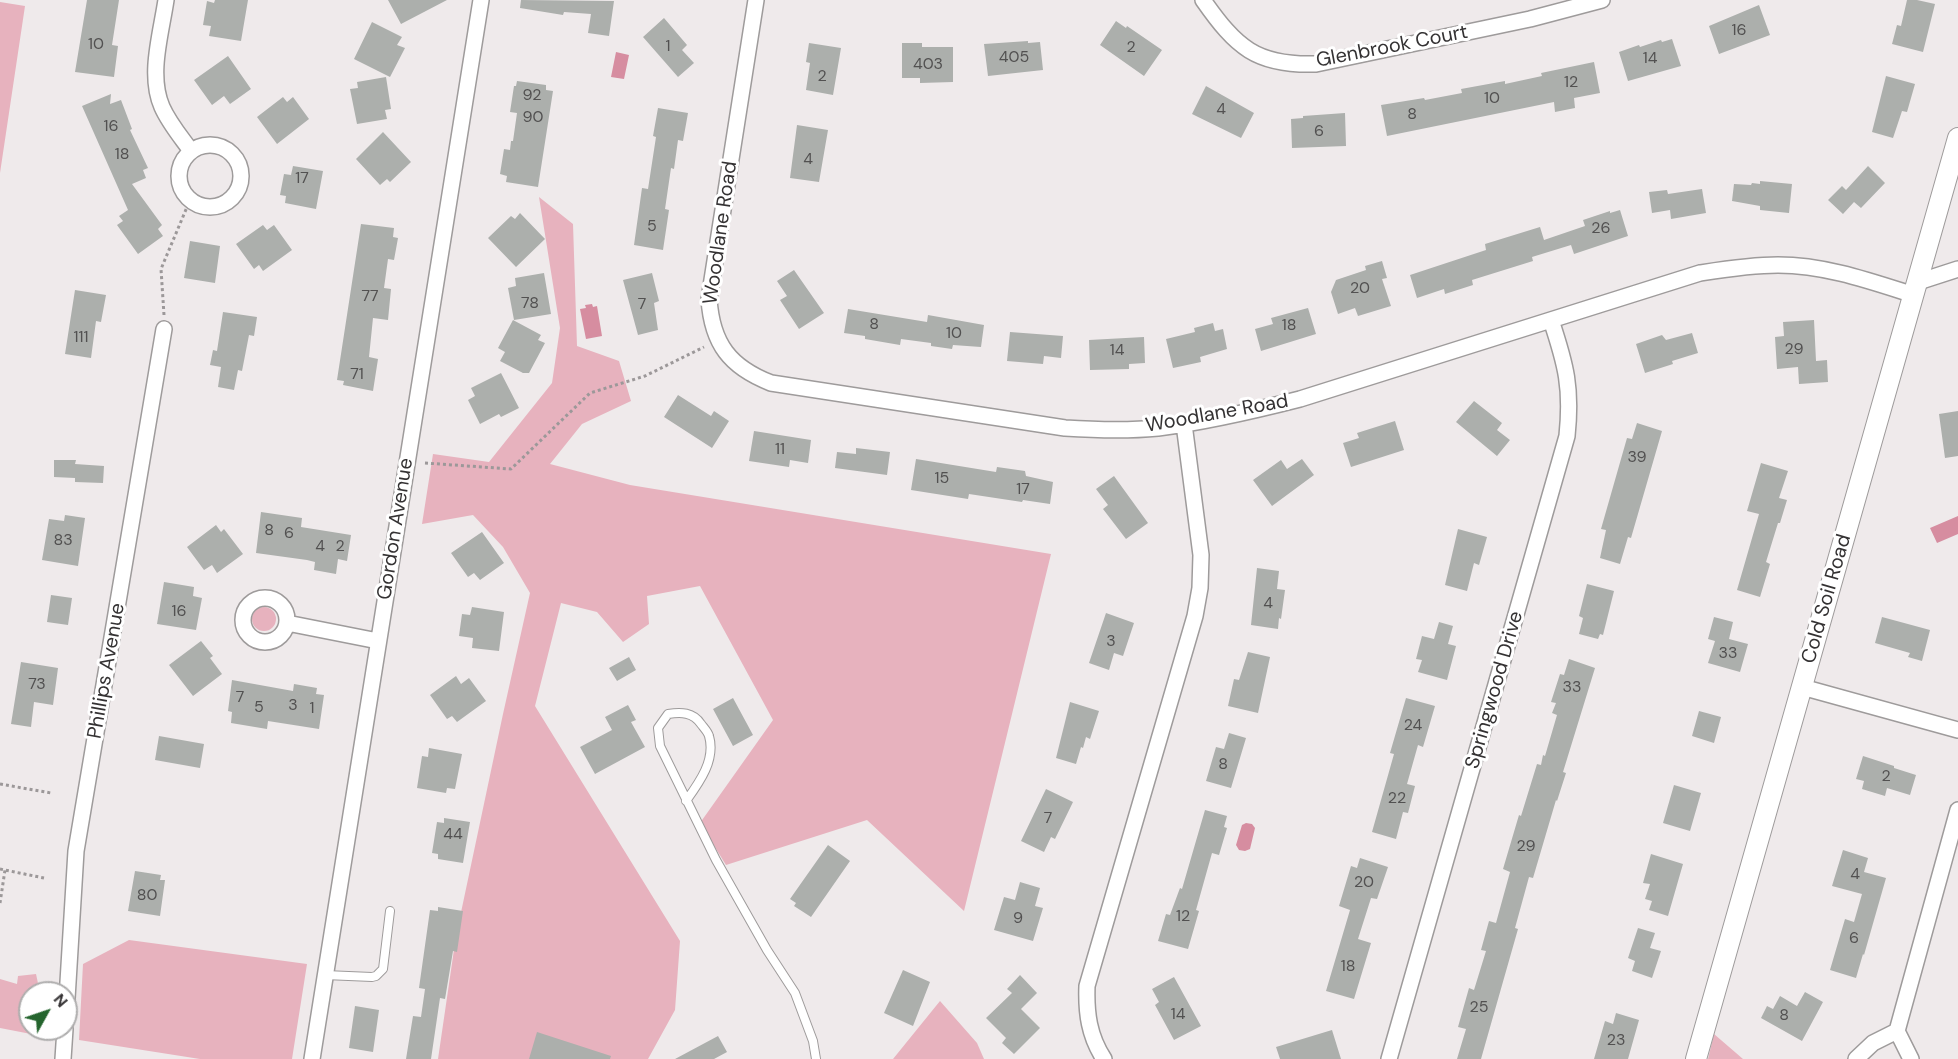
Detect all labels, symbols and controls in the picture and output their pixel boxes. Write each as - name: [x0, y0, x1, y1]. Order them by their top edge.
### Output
- street label: Glenbrook Court: [1314, 21, 1470, 73]
- house number: 16: [1731, 21, 1747, 41]
- house number: 10: [88, 35, 104, 55]
- house number: 1: [666, 37, 670, 57]
- house number: 2: [1126, 38, 1136, 58]
- house number: 405: [999, 48, 1029, 68]
- house number: 14: [1643, 49, 1657, 69]
- house number: 403: [913, 55, 943, 75]
- house number: 2: [817, 67, 827, 87]
- house number: 12: [1564, 73, 1578, 93]
- house number: 92: [523, 86, 541, 106]
- house number: 10: [1484, 89, 1500, 109]
- house number: 4: [1216, 100, 1226, 120]
- house number: 8: [1407, 105, 1417, 125]
- house number: 90: [523, 108, 543, 128]
- house number: 16: [103, 117, 119, 137]
- house number: 6: [1314, 122, 1324, 142]
- house number: 18: [115, 145, 129, 165]
- house number: 4: [803, 150, 813, 170]
- street label: Woodlane Road: [699, 160, 743, 306]
- house number: 17: [295, 169, 309, 189]
- house number: 5: [647, 217, 657, 237]
- house number: 26: [1591, 219, 1611, 239]
- house number: 20: [1350, 279, 1370, 299]
- house number: 77: [361, 287, 379, 307]
- house number: 78: [521, 294, 539, 314]
- house number: 7: [638, 295, 646, 315]
- house number: 8: [869, 315, 879, 335]
- house number: 18: [1282, 316, 1296, 336]
- house number: 10: [946, 324, 962, 344]
- house number: 111: [74, 328, 88, 348]
- house number: 29: [1784, 340, 1804, 360]
- house number: 14: [1110, 341, 1124, 361]
- house number: 71: [350, 365, 364, 385]
- street label: Woodlane Road: [1144, 390, 1290, 438]
- house number: 11: [775, 440, 785, 460]
- house number: 39: [1627, 448, 1647, 468]
- street label: Gordon Avenue: [373, 456, 419, 602]
- house number: 15: [935, 469, 949, 489]
- house number: 17: [1016, 480, 1030, 500]
- house number: 8: [264, 521, 274, 541]
- house number: 6: [284, 524, 294, 544]
- house number: 83: [53, 531, 73, 551]
- street label: Cold Soil Road: [1797, 532, 1857, 666]
- house number: 4: [315, 537, 325, 557]
- house number: 2: [335, 537, 345, 557]
- house number: 4: [1263, 594, 1273, 614]
- street label: Phillips Avenue: [83, 601, 131, 741]
- house number: 16: [171, 602, 187, 622]
- street label: Springwood Drive: [1461, 608, 1529, 772]
- house number: 3: [1106, 632, 1116, 652]
- house number: 33: [1719, 644, 1737, 664]
- house number: 73: [28, 675, 46, 695]
- house number: 33: [1563, 678, 1581, 698]
- house number: 7: [236, 688, 244, 708]
- house number: 3: [288, 696, 298, 716]
- house number: 5: [254, 698, 264, 718]
- house number: 1: [310, 699, 314, 719]
- house number: 24: [1404, 716, 1422, 736]
- house number: 8: [1218, 755, 1228, 775]
- house number: 2: [1881, 767, 1891, 787]
- house number: 22: [1388, 789, 1406, 809]
- house number: 7: [1044, 809, 1052, 829]
- house number: 44: [443, 825, 463, 845]
- house number: 29: [1516, 837, 1536, 857]
- house number: 4: [1850, 865, 1860, 885]
- house number: 20: [1354, 873, 1374, 893]
- house number: 80: [137, 886, 157, 906]
- house number: 12: [1176, 907, 1190, 927]
- house number: 9: [1013, 909, 1023, 929]
- house number: 6: [1849, 929, 1859, 949]
- house number: 18: [1341, 957, 1355, 977]
- north arrow: [18, 981, 78, 1041]
- text: N: [49, 989, 72, 1012]
- house number: 25: [1470, 998, 1488, 1018]
- house number: 14: [1171, 1005, 1185, 1025]
- house number: 8: [1779, 1006, 1789, 1026]
- house number: 23: [1607, 1031, 1625, 1051]

